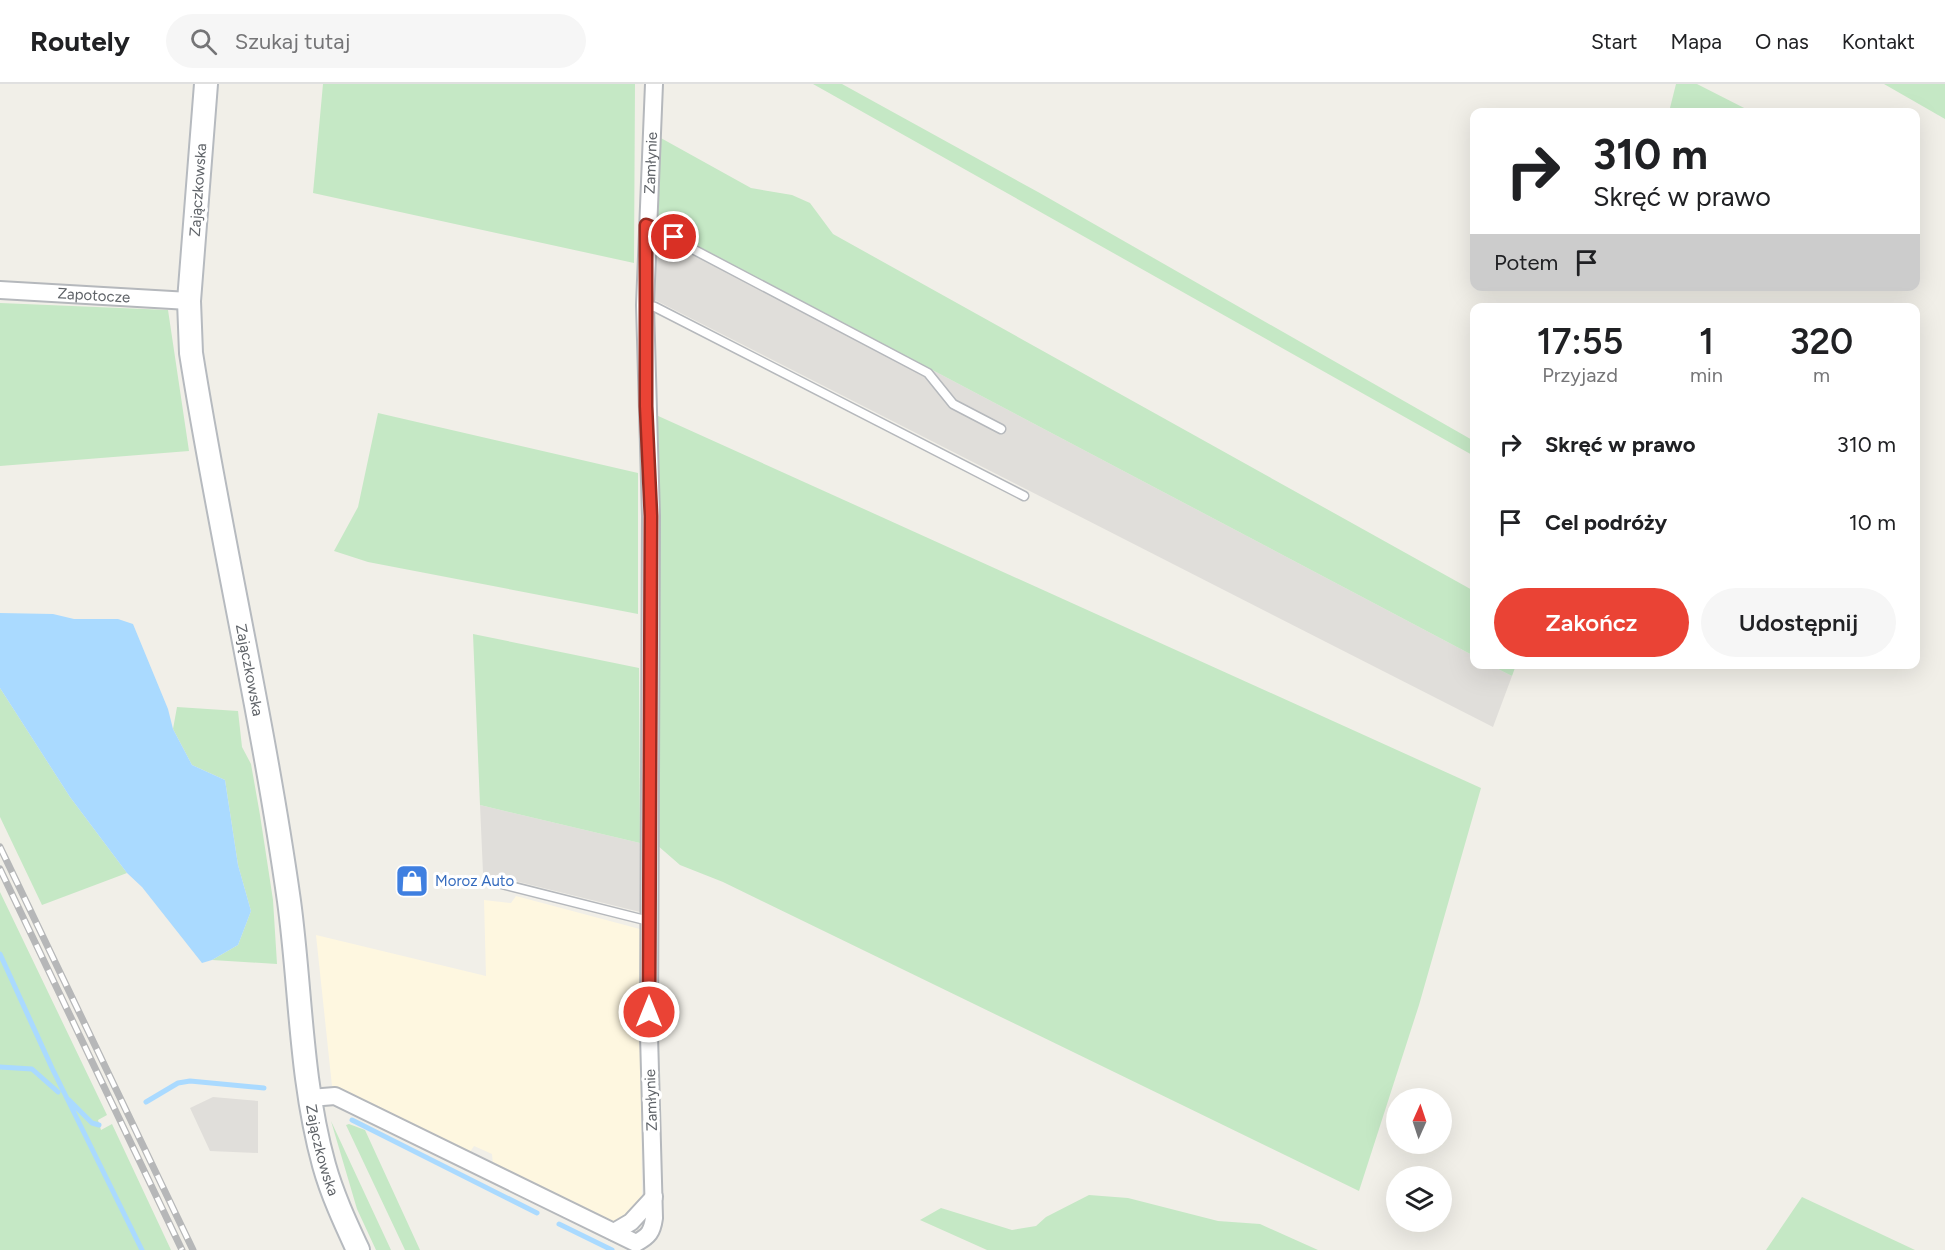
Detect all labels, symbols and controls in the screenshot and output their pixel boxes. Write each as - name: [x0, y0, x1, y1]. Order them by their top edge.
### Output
- search box: [166, 14, 586, 68]
- text: Routely: [30, 24, 130, 58]
- icon: search: [187, 25, 220, 58]
- text: Szukaj tutaj: [235, 28, 350, 55]
- text: Start: [1591, 29, 1637, 54]
- text: Mapa: [1670, 29, 1722, 54]
- text: O nas: [1755, 29, 1809, 54]
- text: Kontakt: [1842, 29, 1915, 54]
- text: 310 m: [1593, 129, 1708, 180]
- street label: Zamłynie: [641, 131, 661, 194]
- icon: right: [1494, 132, 1572, 210]
- street label: Zajączkowska: [186, 143, 210, 237]
- text: Skręć w prawo: [1593, 180, 1771, 213]
- pin: [648, 211, 699, 262]
- icon: arrive: [657, 220, 690, 253]
- icon: arrive: [1570, 246, 1603, 279]
- text: Potem: [1494, 249, 1558, 276]
- street label: Zapotocze: [57, 284, 131, 307]
- text: 17:55: [1537, 320, 1623, 363]
- text: 1: [1699, 320, 1714, 363]
- text: 320: [1790, 320, 1853, 363]
- text: Przyjazd: [1542, 363, 1618, 387]
- text: min: [1690, 363, 1723, 387]
- text: m: [1813, 363, 1830, 387]
- icon: right: [1494, 428, 1527, 461]
- text: Skręć w prawo: [1545, 431, 1695, 458]
- text: 310 m: [1837, 431, 1896, 458]
- icon: arrive: [1494, 506, 1527, 539]
- text: Cel podróży: [1545, 509, 1667, 536]
- text: 10 m: [1849, 509, 1896, 536]
- button: Zakończ: [1494, 588, 1689, 657]
- button: Udostępnij: [1701, 588, 1896, 657]
- street label: Zajączkowska: [232, 622, 267, 718]
- shop icon: Moroz Auto: [394, 863, 430, 899]
- place label: Moroz Auto: [435, 872, 514, 890]
- position arrow: [617, 980, 681, 1044]
- street label: Zamłynie: [641, 1069, 661, 1131]
- north arrow: [1386, 1088, 1452, 1154]
- map controls: [1386, 1088, 1452, 1232]
- street label: Zajączkowska: [302, 1103, 342, 1198]
- button: layers: [1386, 1166, 1452, 1232]

